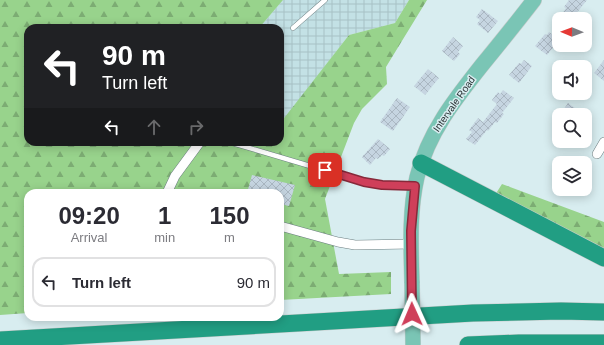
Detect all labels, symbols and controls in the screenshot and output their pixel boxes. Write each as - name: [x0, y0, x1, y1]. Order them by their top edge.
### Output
- north arrow: [552, 12, 592, 52]
- map controls: [552, 12, 592, 196]
- icon: left: [36, 40, 88, 92]
- text: 90 m: [102, 40, 166, 71]
- button: sound: [552, 60, 592, 100]
- text: Turn left: [102, 73, 167, 93]
- street label: Intervale Road: [431, 74, 477, 134]
- button: search: [552, 108, 592, 148]
- icon: left: [101, 116, 123, 138]
- icon: ahead: [143, 116, 165, 138]
- icon: right: [185, 116, 207, 138]
- pin: [308, 153, 342, 187]
- button: layers: [552, 156, 592, 196]
- icon: arrive: [314, 159, 336, 181]
- text: 09:20: [58, 202, 120, 229]
- text: 1: [158, 202, 171, 229]
- text: 150: [210, 202, 250, 229]
- text: Arrival: [71, 230, 108, 245]
- text: min: [154, 230, 175, 245]
- text: m: [224, 230, 235, 245]
- icon: left: [38, 271, 60, 293]
- text: Turn left: [72, 274, 131, 291]
- text: 90 m: [237, 274, 270, 291]
- position arrow: [391, 293, 433, 335]

